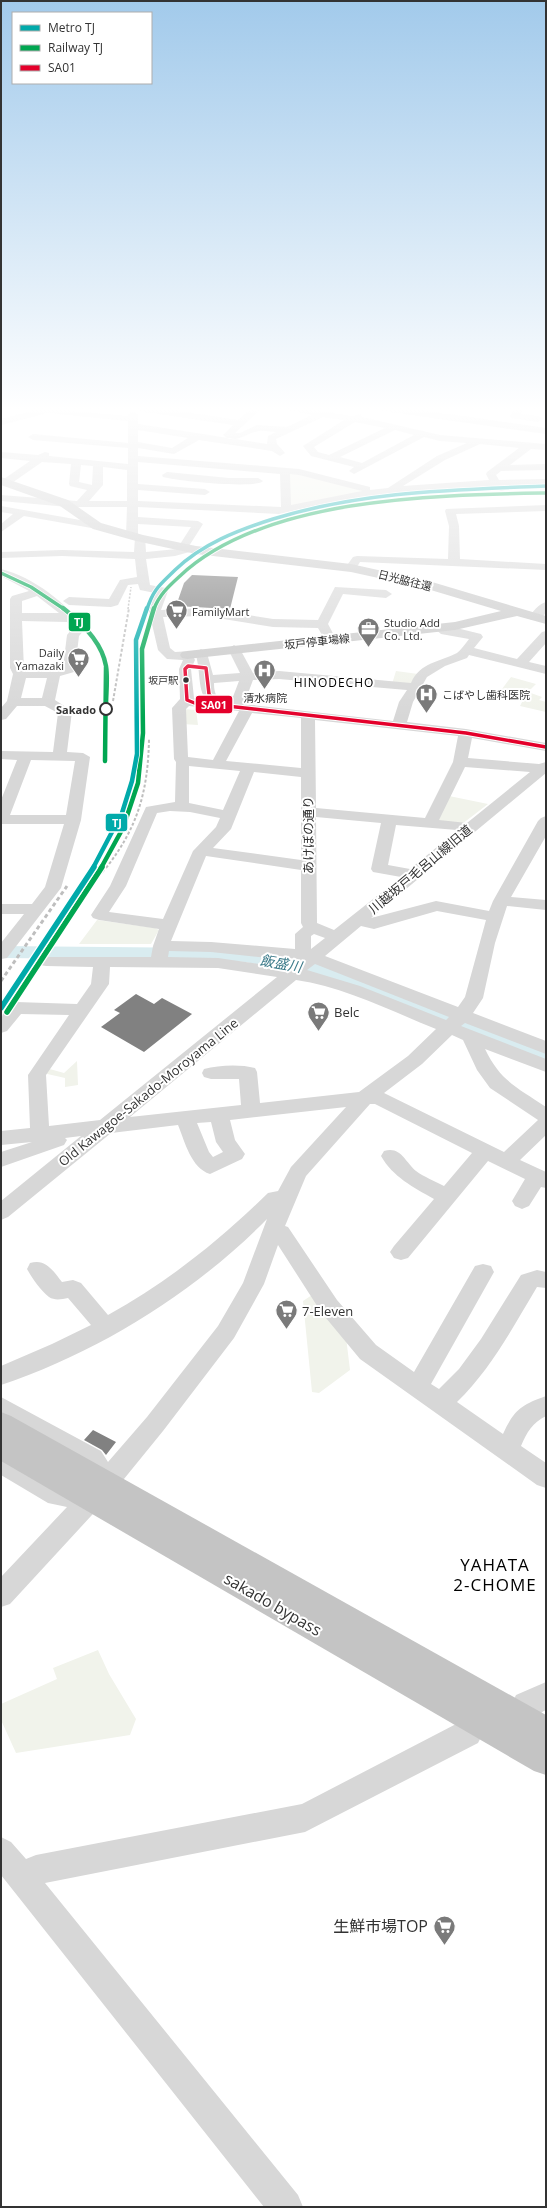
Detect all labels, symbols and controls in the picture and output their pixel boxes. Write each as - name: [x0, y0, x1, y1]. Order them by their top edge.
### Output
- legend: [12, 12, 152, 84]
- text: Metro TJ: [48, 19, 95, 36]
- text: Railway TJ: [48, 39, 103, 56]
- text: SA01: [48, 59, 76, 76]
- street label: 日光脇往還: [377, 566, 433, 594]
- supermarket icon: FamilyMart: [163, 598, 189, 631]
- place label: FamilyMart: [192, 604, 250, 619]
- line badge: TJ: [68, 612, 91, 632]
- text: TJ: [74, 614, 84, 629]
- office icon: Studio Add Co. Ltd.: [355, 615, 381, 648]
- place label: Studio Add Co. Ltd.: [384, 615, 440, 643]
- street label: 坂戸停車場線: [283, 630, 351, 652]
- place label: Daily Yamazaki: [16, 645, 64, 673]
- supermarket icon: Daily Yamazaki: [66, 645, 92, 678]
- hospital icon: 清水病院: [252, 658, 278, 691]
- place label: 坂戸駅: [148, 673, 179, 687]
- district label: HINODECHO: [294, 674, 374, 691]
- marker: 坂戸駅: [181, 675, 191, 685]
- hospital icon: こばやし歯科医院: [414, 681, 440, 714]
- place label: こばやし歯科医院: [442, 687, 530, 702]
- place label: 清水病院: [243, 690, 287, 705]
- line badge: SA01: [195, 695, 233, 714]
- text: SA01: [201, 697, 227, 712]
- place label: Sakado: [56, 702, 96, 717]
- marker: Sakado: [99, 702, 113, 716]
- street label: あけぼの通り: [299, 796, 317, 874]
- line badge: TJ: [105, 813, 128, 832]
- text: TJ: [112, 815, 122, 830]
- street label: 川越坂戸毛呂山線旧道: [364, 820, 476, 918]
- water label: 飯盛川: [259, 950, 305, 976]
- supermarket icon: Belc: [306, 999, 332, 1032]
- place label: Belc: [334, 1003, 359, 1021]
- street label: Old Kawagoe-Sakado-Moroyama Line: [54, 1014, 242, 1170]
- supermarket icon: 7-Eleven: [273, 1298, 299, 1331]
- place label: 7-Eleven: [302, 1302, 353, 1320]
- district label: YAHATA 2-CHOME: [453, 1553, 537, 1596]
- street label: sakado bypass: [220, 1567, 326, 1641]
- supermarket icon: 生鮮市場TOP: [431, 1913, 457, 1946]
- place label: 生鮮市場TOP: [333, 1915, 428, 1937]

